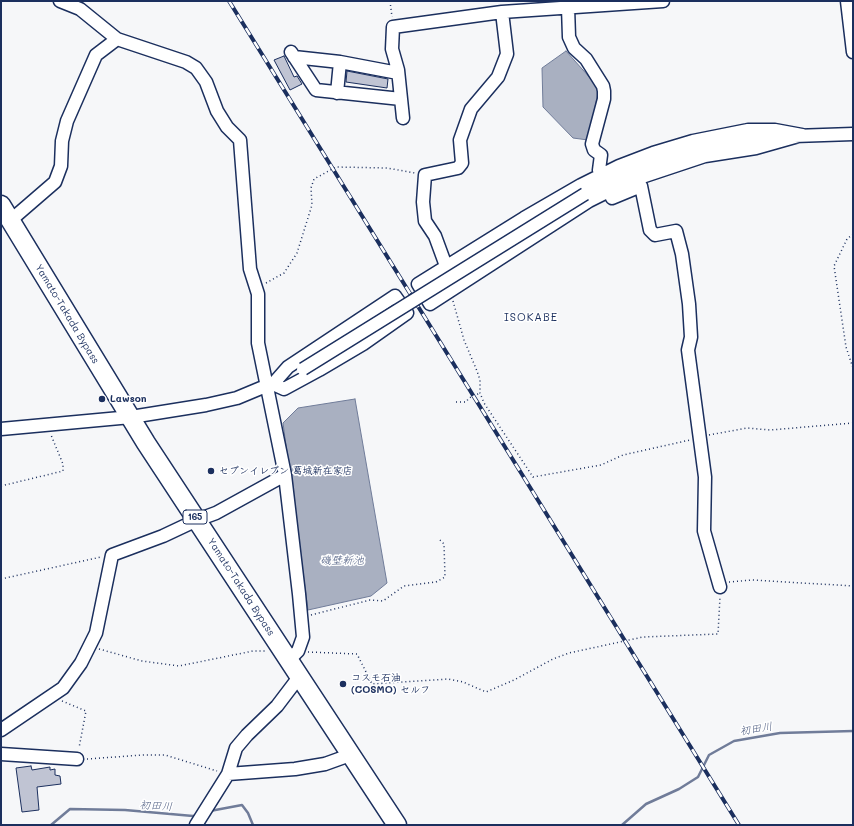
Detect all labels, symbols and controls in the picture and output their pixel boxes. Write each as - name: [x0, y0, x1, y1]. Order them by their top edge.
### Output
- street label: Yamato-Takada Bypass: [32, 262, 102, 366]
- district label: ISOKABE: [504, 311, 558, 325]
- place label: Lawson: [110, 393, 146, 405]
- marker: Lawson: [97, 394, 107, 404]
- place label: セブンイレブン 葛城新在家店: [219, 465, 353, 477]
- marker: セブンイレブン 葛城新在家店: [206, 466, 216, 476]
- road number: 165: [183, 510, 207, 524]
- street label: Yamato-Takada Bypass: [205, 536, 277, 638]
- water label: 磯壁新池: [320, 554, 364, 568]
- place label: コスモ石油 (COSMO) セルフ: [351, 672, 430, 696]
- marker: コスモ石油 (COSMO) セルフ: [338, 679, 348, 689]
- water label: 初田川: [739, 720, 773, 738]
- water label: 初田川: [139, 799, 173, 813]

